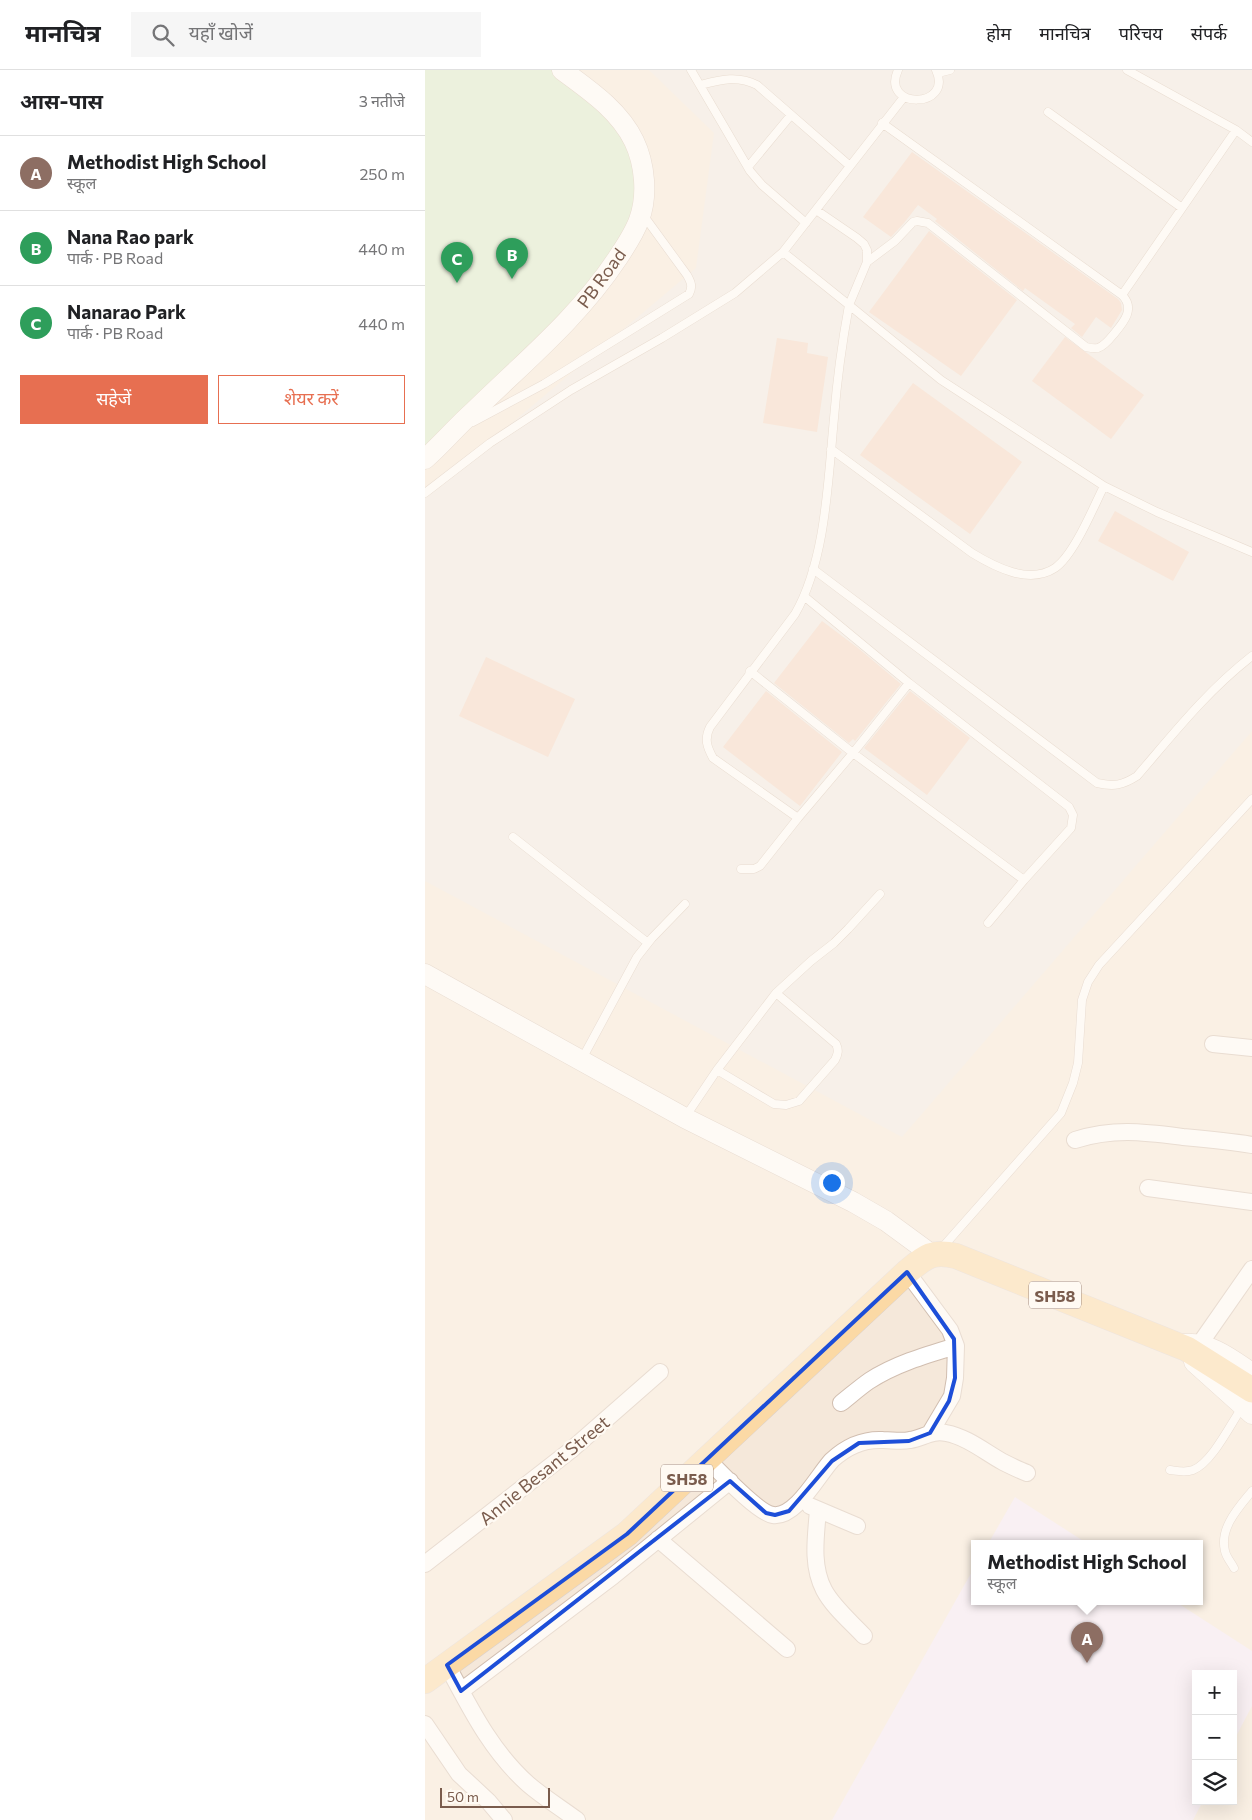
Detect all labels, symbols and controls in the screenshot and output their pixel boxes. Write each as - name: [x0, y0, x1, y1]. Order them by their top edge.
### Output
- search box: [131, 12, 481, 57]
- text: मानचित्र: [25, 18, 101, 47]
- icon: search: [149, 21, 177, 49]
- text: यहाँ खोजें: [189, 21, 253, 44]
- text: होम: [986, 22, 1011, 44]
- text: मानचित्र: [1039, 22, 1091, 44]
- text: परिचय: [1119, 22, 1163, 44]
- text: संपर्क: [1191, 22, 1227, 44]
- text: आस-पास: [20, 88, 103, 113]
- text: 3 नतीजे: [359, 91, 405, 110]
- text: Methodist High School: [67, 150, 266, 173]
- text: A: [30, 164, 42, 183]
- text: 250 m: [359, 164, 405, 183]
- text: स्कूल: [67, 173, 96, 192]
- text: Nana Rao park: [67, 225, 194, 248]
- pin: B: [496, 238, 528, 279]
- text: B: [31, 239, 41, 258]
- text: 440 m: [358, 239, 405, 258]
- pin: C: [441, 242, 473, 283]
- street label: PB Road: [572, 244, 630, 312]
- text: पार्क · PB Road: [67, 248, 163, 267]
- text: Nanarao Park: [67, 300, 186, 323]
- text: C: [31, 314, 41, 333]
- text: 440 m: [358, 314, 405, 333]
- text: पार्क · PB Road: [67, 323, 163, 342]
- button: सहेजें: [20, 375, 208, 424]
- button: शेयर करें: [218, 375, 405, 424]
- your location: [819, 1170, 845, 1196]
- road number: SH58: [1029, 1282, 1081, 1308]
- street label: Annie Besant Street: [474, 1411, 614, 1529]
- road number: SH58: [661, 1465, 713, 1492]
- popup: [971, 1540, 1203, 1605]
- text: Methodist High School: [987, 1550, 1187, 1573]
- text: स्कूल: [987, 1573, 1017, 1592]
- pin: A: [1071, 1622, 1103, 1663]
- map controls: [1192, 1670, 1237, 1805]
- button: +: [1192, 1670, 1237, 1715]
- button: −: [1192, 1715, 1237, 1760]
- button: layers: [1192, 1760, 1237, 1805]
- scale bar: [440, 1785, 550, 1808]
- text: 50 m: [447, 1788, 479, 1805]

